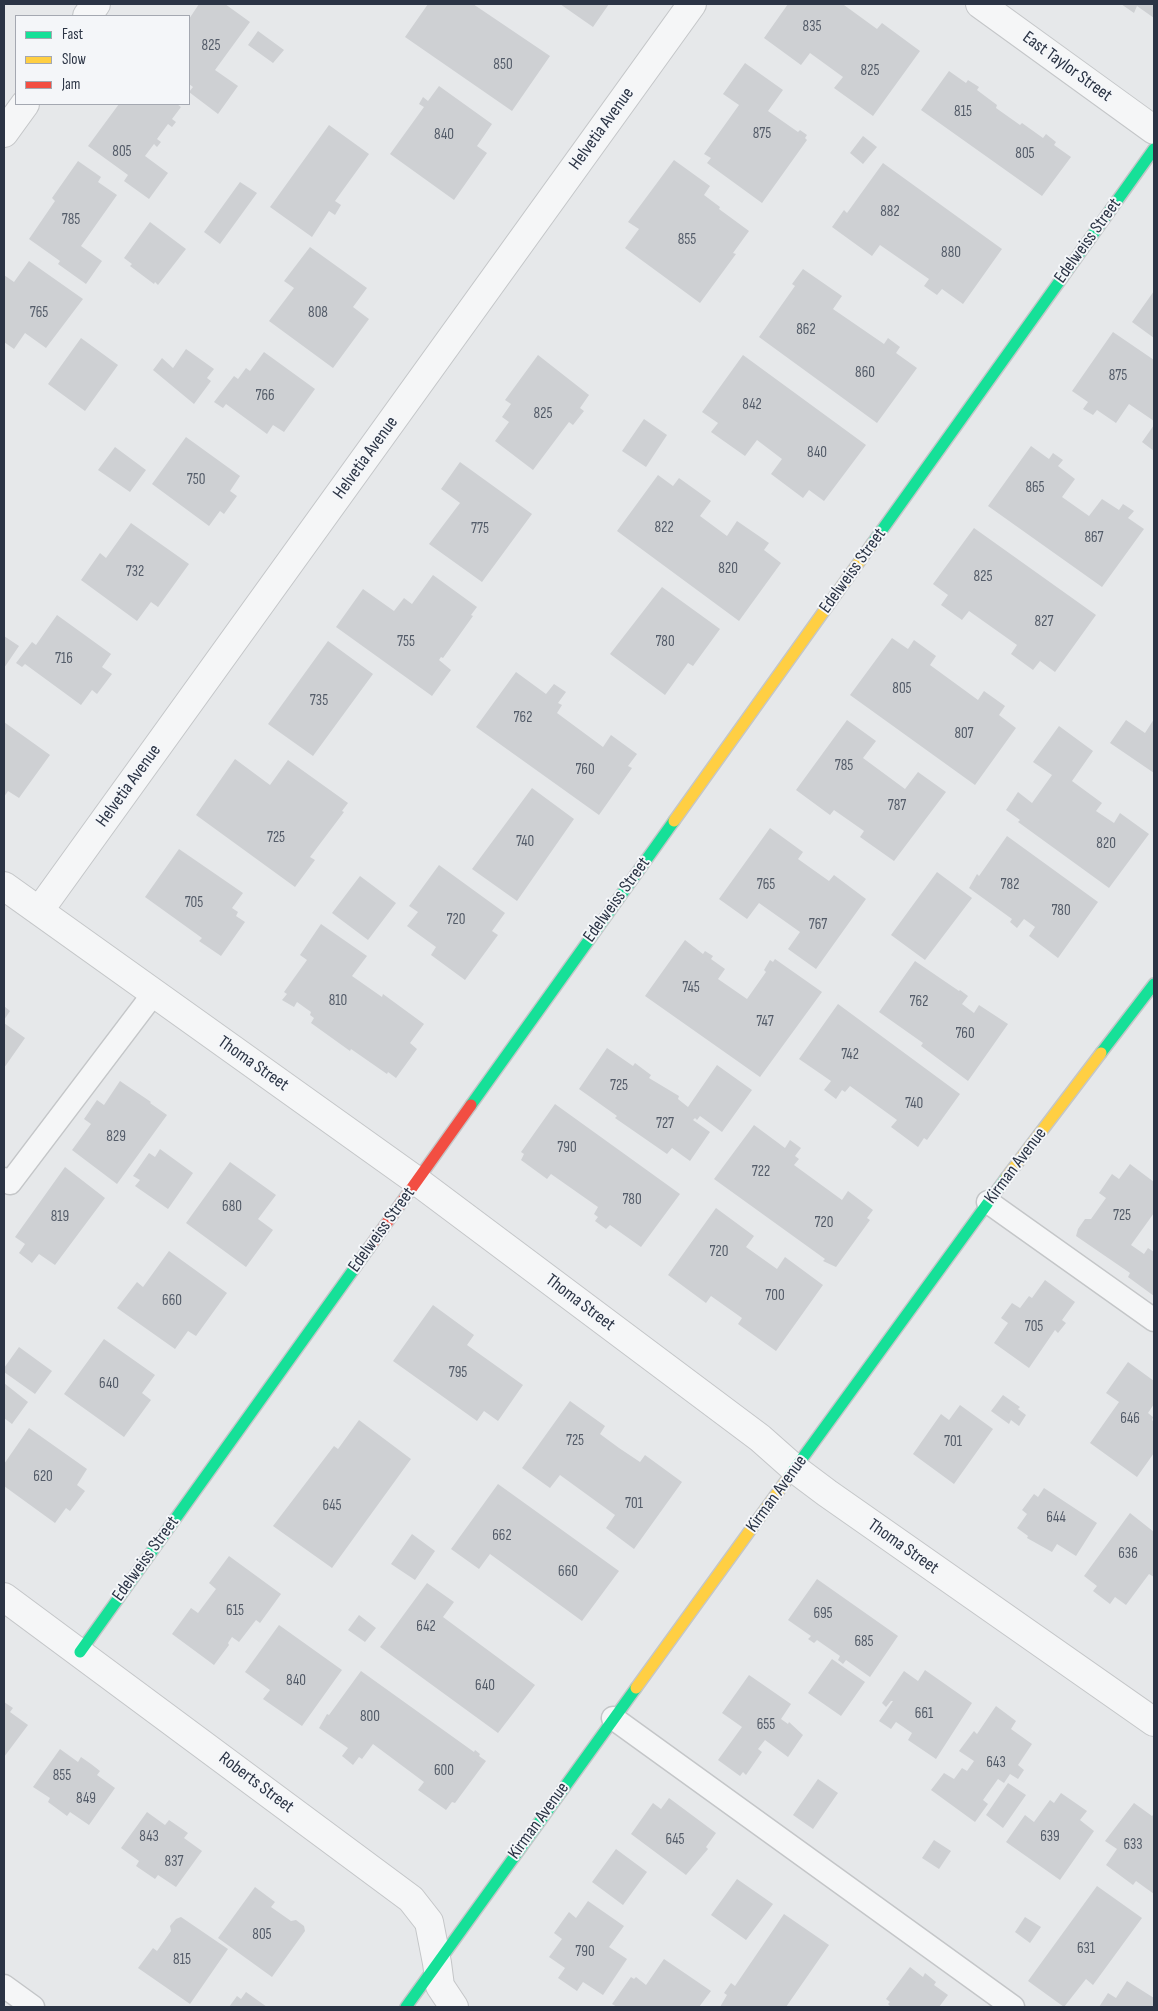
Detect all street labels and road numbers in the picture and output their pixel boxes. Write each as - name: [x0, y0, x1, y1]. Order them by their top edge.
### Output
- street label: East Taylor Street: [1018, 27, 1116, 107]
- street label: Helvetia Avenue: [565, 84, 639, 174]
- street label: Edelweiss Street: [1050, 194, 1126, 288]
- street label: Helvetia Avenue: [329, 413, 403, 503]
- street label: Edelweiss Street: [815, 524, 891, 618]
- street label: Helvetia Avenue: [92, 741, 166, 831]
- street label: Edelweiss Street: [579, 853, 655, 947]
- street label: Thoma Street: [213, 1032, 293, 1096]
- street label: Kirman Avenue: [980, 1124, 1052, 1208]
- street label: Edelweiss Street: [344, 1183, 420, 1277]
- street label: Thoma Street: [541, 1270, 619, 1336]
- street label: Kirman Avenue: [742, 1451, 812, 1537]
- street label: Edelweiss Street: [108, 1512, 184, 1606]
- street label: Thoma Street: [863, 1515, 943, 1579]
- street label: Roberts Street: [214, 1748, 298, 1818]
- street label: Kirman Avenue: [504, 1778, 574, 1864]

